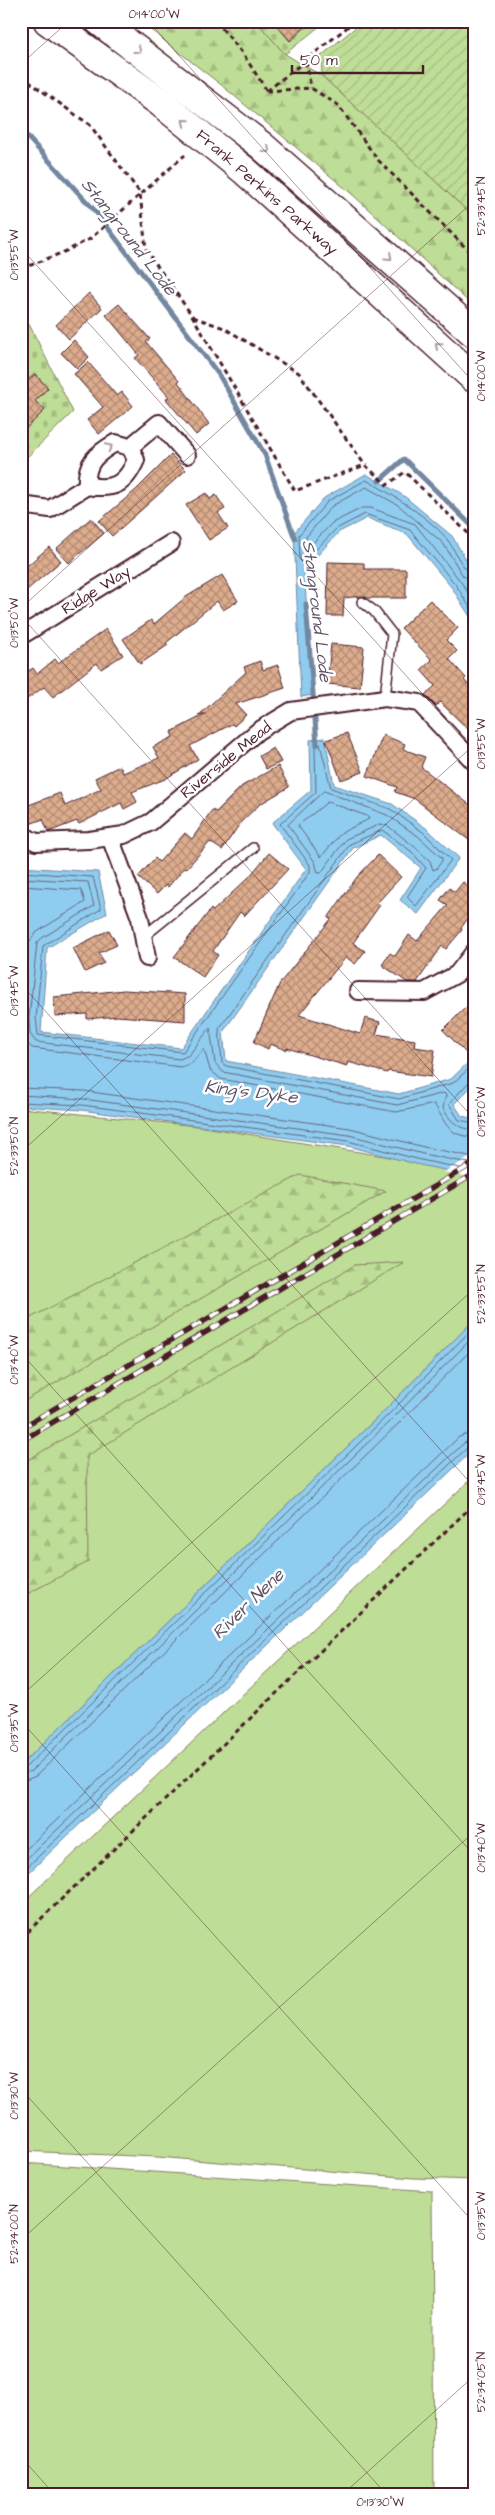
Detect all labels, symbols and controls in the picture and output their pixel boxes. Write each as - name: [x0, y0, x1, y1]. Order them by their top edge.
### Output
- text: 0°14'00"W: [128, 6, 180, 23]
- scale bar: [292, 42, 424, 74]
- one-way arrow: [133, 44, 142, 53]
- text: 50 m: [300, 50, 338, 71]
- one-way arrow: [182, 120, 191, 128]
- street label: Frank Perkins Parkway: [191, 124, 343, 261]
- one-way arrow: [261, 144, 270, 153]
- water label: Stanground Lode: [75, 173, 183, 302]
- text: 52°33'45"N: [473, 176, 490, 236]
- text: 0°13'55"W: [6, 229, 23, 280]
- one-way arrow: [383, 251, 392, 260]
- one-way arrow: [435, 342, 444, 351]
- text: 0°14'00"W: [473, 350, 490, 402]
- one-way arrow: [104, 443, 113, 454]
- water label: Stanground Lode: [295, 539, 338, 685]
- street label: Ridge Way: [57, 560, 135, 621]
- text: 0°13'50"W: [6, 597, 23, 648]
- street label: Riverside Mead: [176, 716, 276, 804]
- text: 0°13'55"W: [473, 718, 490, 769]
- text: 0°13'45"W: [6, 965, 23, 1016]
- water label: King's Dyke: [203, 1074, 300, 1111]
- text: 0°13'50"W: [473, 1086, 490, 1137]
- text: 52°33'50"N: [6, 1116, 23, 1175]
- text: 52°33'55"N: [473, 1264, 490, 1324]
- text: 0°13'40"W: [6, 1334, 23, 1385]
- text: 0°13'45"W: [473, 1454, 490, 1505]
- water label: River Nene: [206, 1562, 291, 1645]
- text: 0°13'35"W: [6, 1703, 23, 1752]
- text: 0°13'40"W: [473, 1822, 490, 1873]
- text: 0°13'30"W: [6, 2071, 23, 2120]
- text: 0°13'35"W: [473, 2191, 490, 2240]
- text: 52°34'00"N: [6, 2204, 23, 2264]
- text: 52°34'05"N: [473, 2351, 490, 2412]
- text: 0°13'30"W: [356, 2494, 405, 2511]

